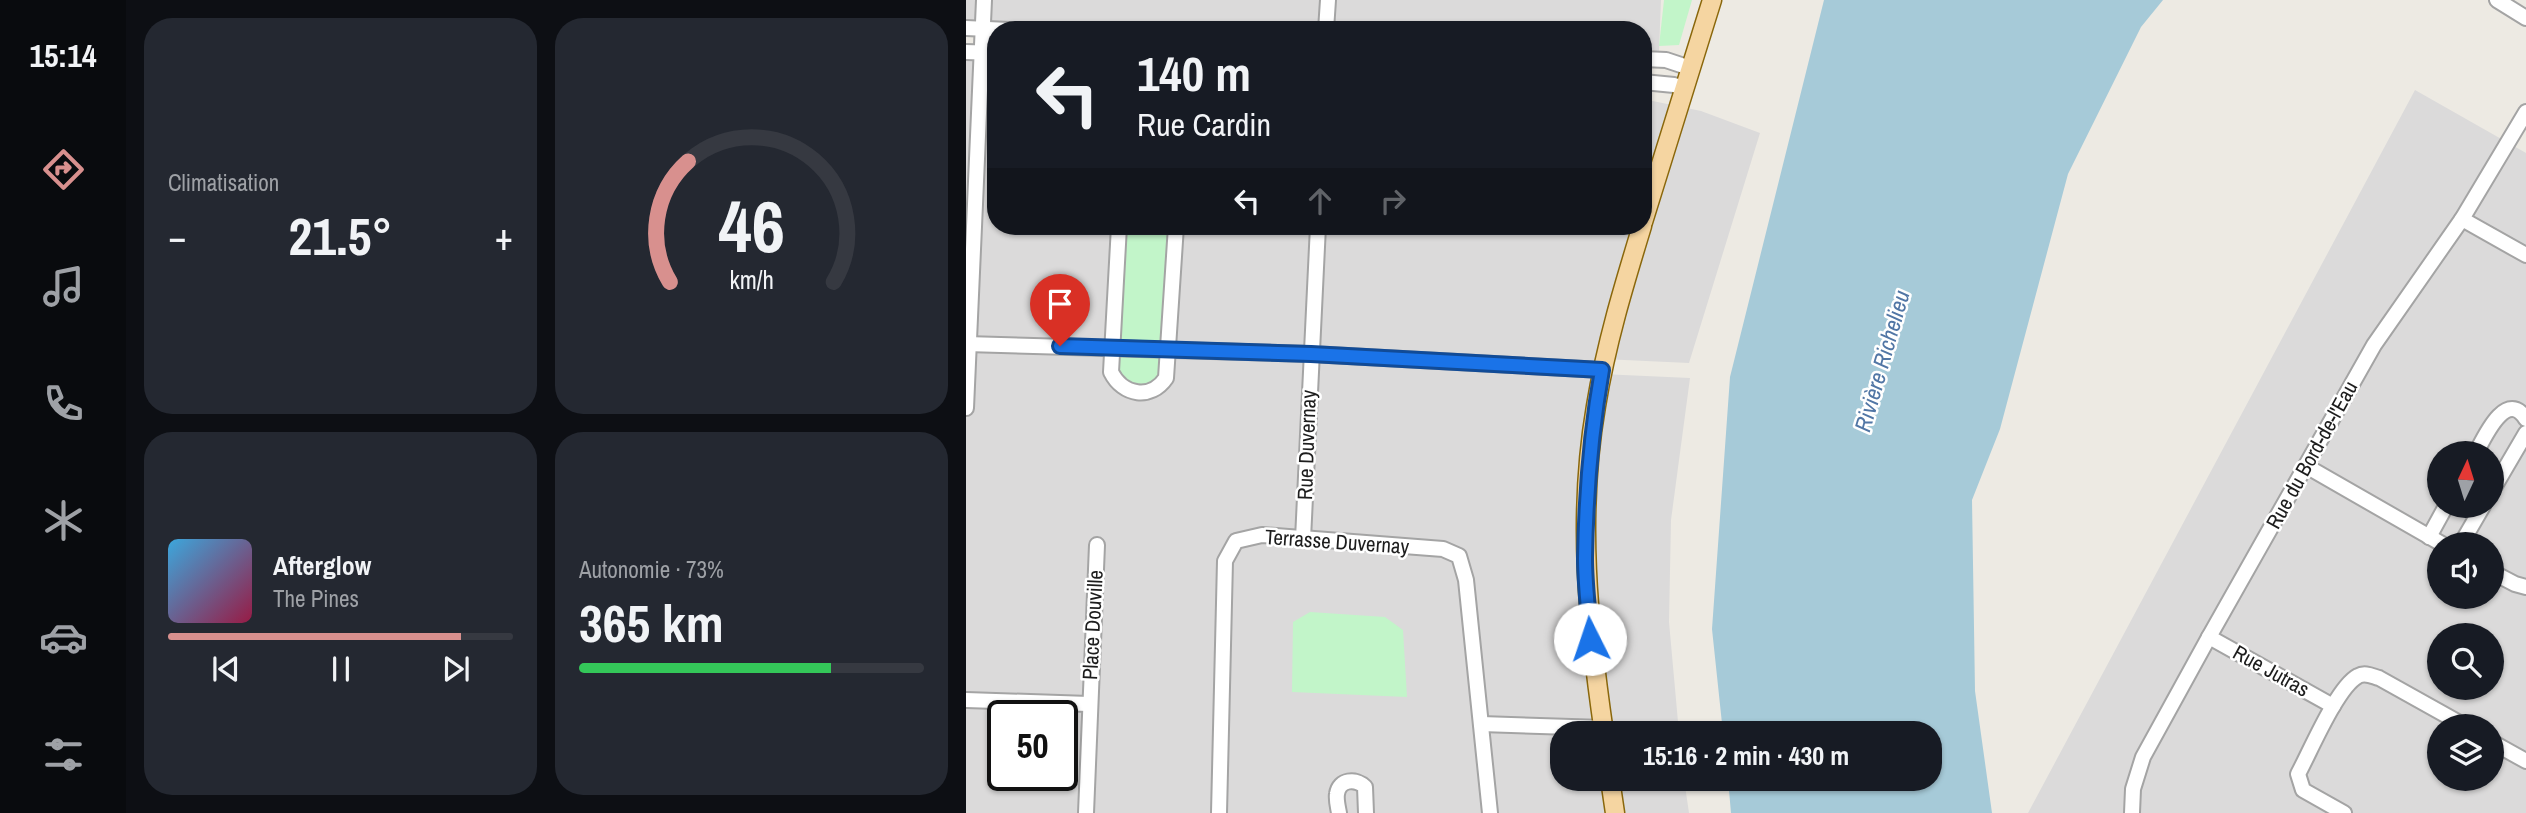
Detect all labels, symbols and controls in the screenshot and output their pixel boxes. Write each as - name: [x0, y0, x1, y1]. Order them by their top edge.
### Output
- text: 15:14: [29, 34, 97, 77]
- text: 140 m: [1137, 40, 1251, 106]
- icon: left: [1022, 49, 1113, 140]
- text: Rue Cardin: [1137, 103, 1271, 146]
- icon: directions: [39, 145, 88, 194]
- text: Climatisation: [168, 167, 279, 198]
- text: 46: [718, 177, 785, 275]
- icon: left: [1228, 182, 1266, 220]
- icon: ahead: [1301, 182, 1339, 220]
- icon: right: [1374, 182, 1412, 220]
- text: 21.5°: [289, 201, 392, 271]
- text: −: [168, 211, 186, 262]
- text: +: [495, 211, 513, 262]
- icon: music: [39, 262, 88, 311]
- text: km/h: [729, 263, 774, 297]
- pin: [1030, 274, 1090, 346]
- icon: arrive: [1041, 285, 1079, 323]
- water label: Rivière Richelieu: [1847, 287, 1917, 435]
- street label: Rue du Bord-de-l'Eau: [2259, 376, 2364, 534]
- icon: phone: [39, 379, 88, 428]
- street label: Rue Duvernay: [1290, 389, 1323, 500]
- north arrow: [2427, 441, 2504, 518]
- map controls: [2427, 441, 2504, 791]
- icon: climate: [39, 496, 88, 545]
- street label: Terrasse Duvernay: [1264, 522, 1411, 561]
- button: sound: [2427, 532, 2504, 609]
- text: Afterglow: [273, 548, 371, 583]
- text: Autonomie · 73%: [579, 554, 724, 585]
- street label: Place Douville: [1075, 569, 1110, 681]
- text: The Pines: [273, 583, 359, 614]
- text: 365 km: [579, 588, 724, 658]
- position arrow: [1553, 602, 1627, 676]
- icon: car: [39, 613, 88, 662]
- button: search: [2427, 623, 2504, 700]
- street label: Rue Jutras: [2228, 638, 2315, 703]
- icon: previous: [207, 650, 245, 688]
- icon: pause: [322, 650, 360, 688]
- icon: next: [437, 650, 475, 688]
- speed limit sign: 50: [987, 700, 1078, 791]
- button: layers: [2427, 714, 2504, 791]
- icon: filters: [39, 730, 88, 779]
- text: 15:16 · 2 min · 430 m: [1643, 738, 1849, 773]

